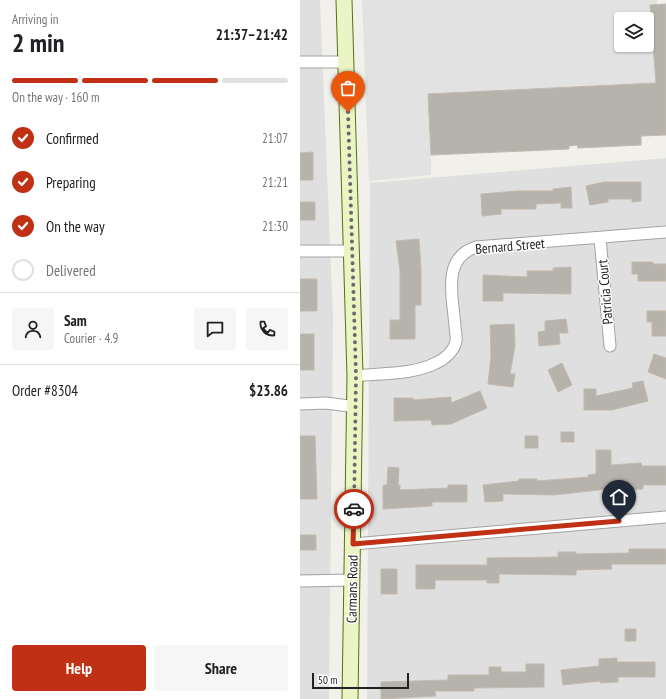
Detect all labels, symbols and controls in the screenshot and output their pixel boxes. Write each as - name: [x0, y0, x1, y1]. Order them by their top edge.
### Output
- text: Arriving in: [12, 11, 59, 28]
- map controls: [614, 12, 654, 52]
- button: layers: [614, 12, 654, 52]
- text: 21:37–21:42: [216, 25, 288, 44]
- text: 2 min: [12, 26, 65, 59]
- pin: [331, 71, 365, 112]
- icon: bag: [337, 77, 359, 99]
- text: On the way · 160 m: [12, 89, 99, 106]
- icon: check: [12, 127, 34, 149]
- text: Confirmed: [46, 129, 99, 148]
- text: 21:07: [262, 130, 288, 147]
- icon: check: [12, 171, 34, 193]
- text: Preparing: [46, 173, 96, 192]
- text: 21:21: [262, 174, 288, 191]
- icon: check: [12, 215, 34, 237]
- text: On the way: [46, 217, 105, 236]
- text: 21:30: [262, 218, 288, 235]
- street label: Bernard Street: [474, 234, 546, 258]
- street label: Patricia Court: [593, 259, 617, 325]
- text: Delivered: [46, 261, 96, 280]
- button: person: [12, 308, 54, 350]
- button: chat: [194, 308, 236, 350]
- button: phone: [246, 308, 288, 350]
- text: Sam: [64, 311, 87, 330]
- text: Courier · 4.9: [64, 330, 118, 347]
- text: Order #8304: [12, 381, 78, 400]
- text: $23.86: [249, 381, 288, 400]
- pin: [602, 480, 636, 521]
- icon: home: [608, 486, 630, 508]
- courier: [334, 489, 374, 529]
- icon: car: [343, 498, 365, 520]
- street label: Carmans Road: [342, 555, 362, 623]
- button: Help: [12, 645, 146, 691]
- button: Share: [154, 645, 288, 691]
- scale bar: [312, 671, 409, 690]
- text: 50 m: [318, 673, 337, 687]

